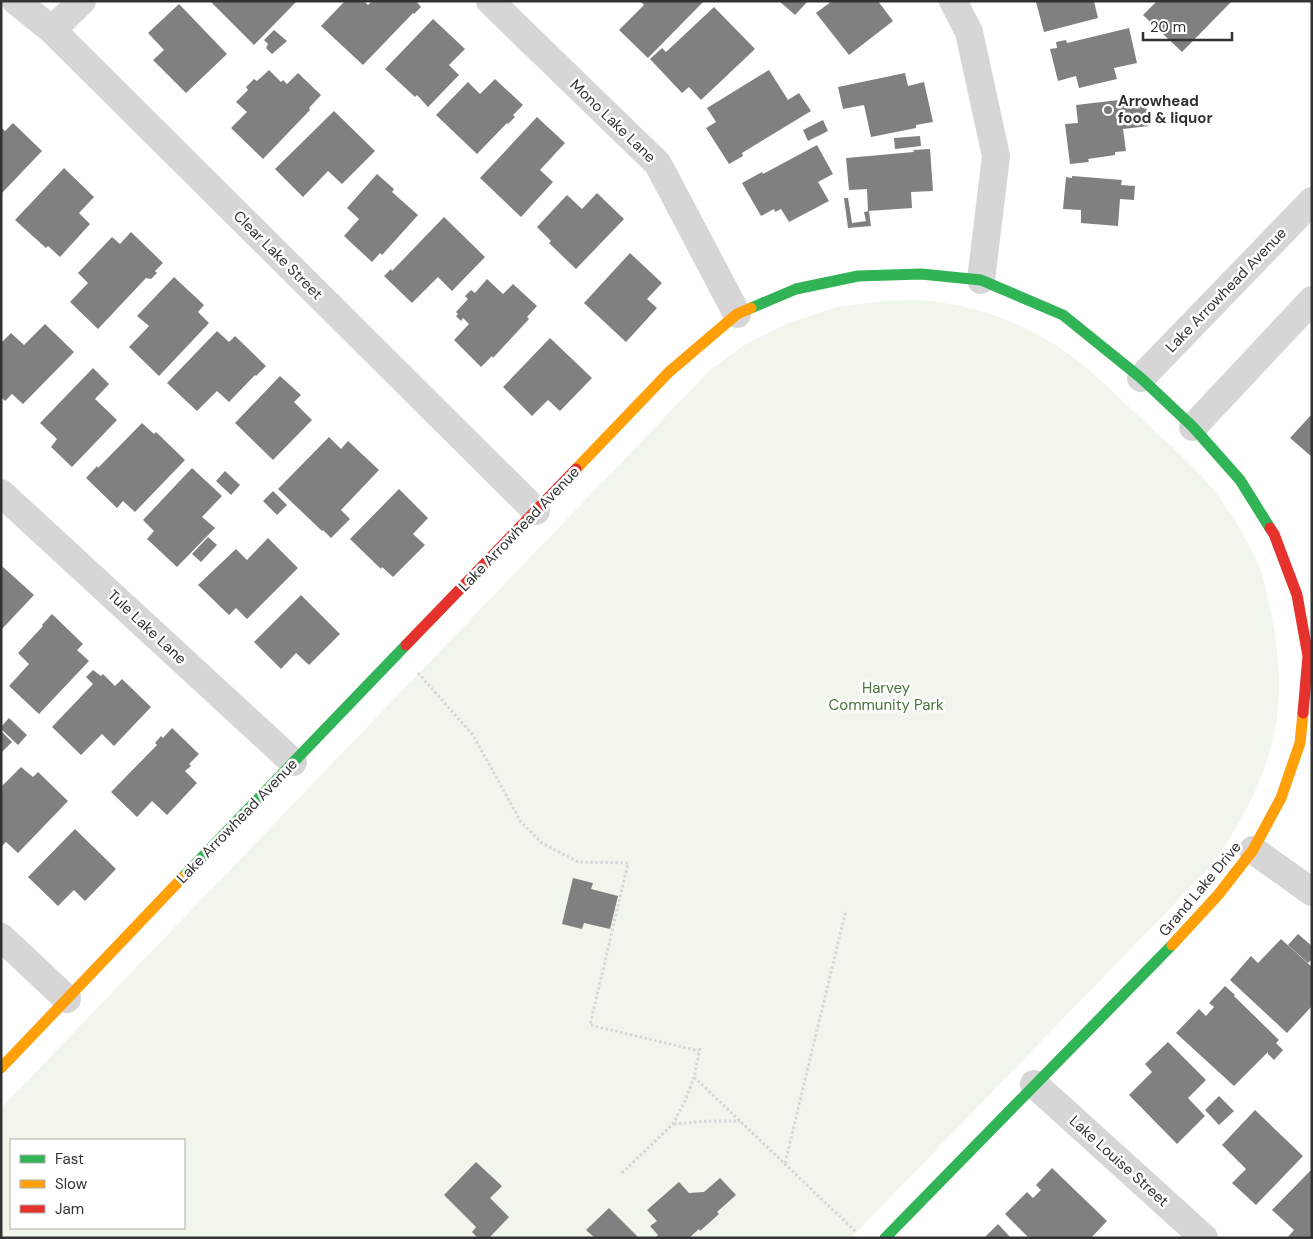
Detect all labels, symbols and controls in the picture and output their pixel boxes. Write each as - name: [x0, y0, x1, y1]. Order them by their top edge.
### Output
- scale bar: [1143, 10, 1232, 42]
- text: 20 m: [1150, 17, 1186, 37]
- street label: Mono Lake Lane: [566, 75, 660, 167]
- place label: Arrowhead food & liquor: [1118, 91, 1213, 128]
- marker: Arrowhead food & liquor: [1102, 104, 1114, 116]
- street label: Clear Lake Street: [229, 206, 327, 304]
- street label: Lake Arrowhead Avenue: [1161, 223, 1291, 357]
- street label: Lake Arrowhead Avenue: [454, 462, 584, 596]
- street label: Tule Lake Lane: [103, 585, 191, 669]
- park label: Harvey Community Park: [828, 678, 944, 715]
- street label: Lake Arrowhead Avenue: [172, 754, 302, 888]
- street label: Grand Lake Drive: [1154, 837, 1246, 941]
- street label: Lake Louise Street: [1065, 1111, 1173, 1211]
- legend: [10, 1139, 185, 1229]
- text: Fast: [55, 1149, 84, 1169]
- text: Slow: [55, 1174, 88, 1194]
- text: Jam: [55, 1199, 84, 1219]

